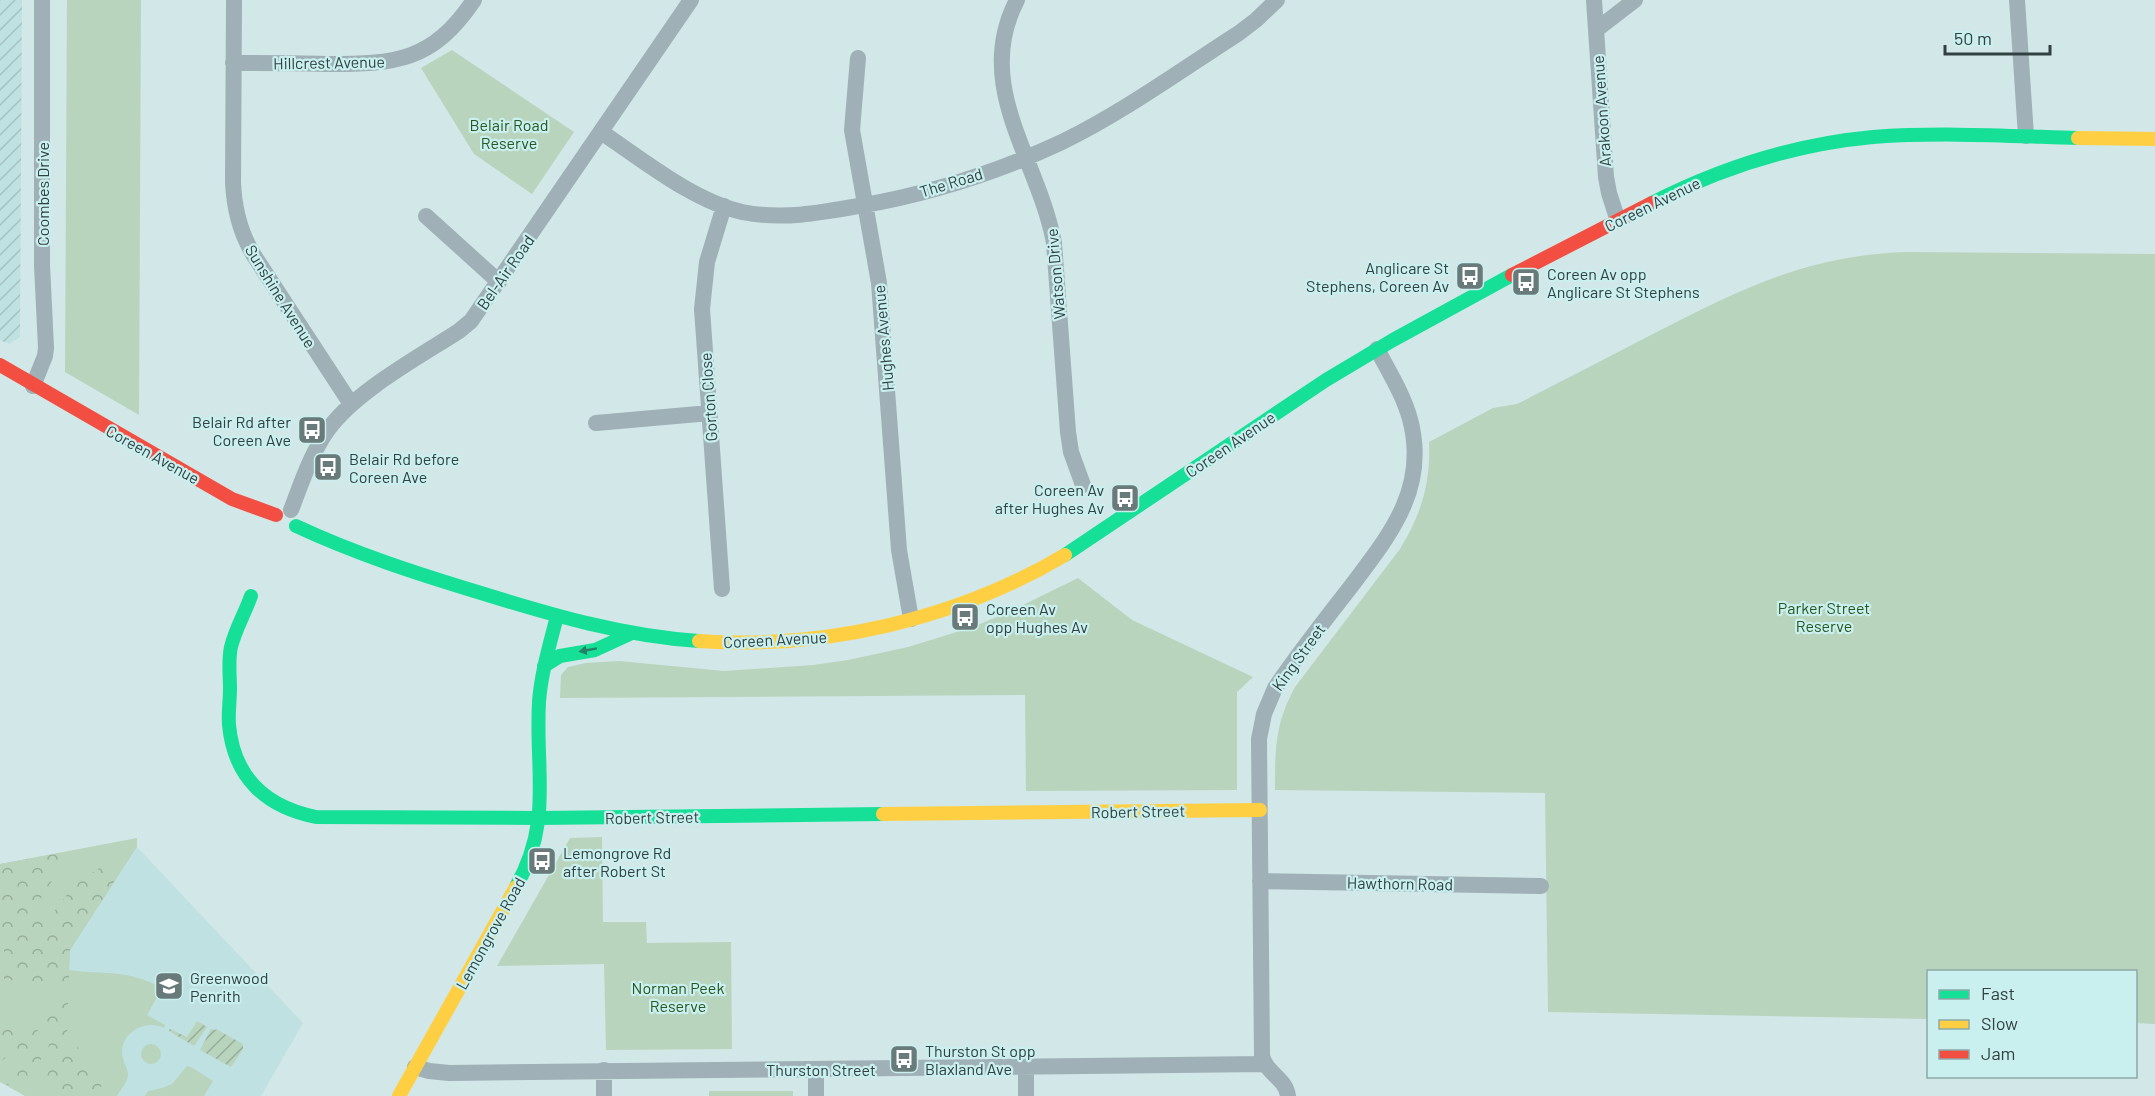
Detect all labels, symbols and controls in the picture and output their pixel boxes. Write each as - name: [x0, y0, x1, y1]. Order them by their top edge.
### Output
- scale bar: [1945, 18, 2050, 56]
- text: 50 m: [1954, 27, 1992, 49]
- street label: Hillcrest Avenue: [273, 52, 385, 72]
- street label: Arakoon Avenue: [1588, 55, 1614, 167]
- park label: Belair Road Reserve: [470, 115, 548, 152]
- street label: Coombes Drive: [33, 142, 52, 246]
- street label: The Road: [917, 163, 985, 201]
- street label: Coreen Avenue: [1601, 173, 1703, 235]
- street label: Watson Drive: [1042, 228, 1068, 320]
- street label: Bel-Air Road: [472, 231, 538, 313]
- street label: Sunshine Avenue: [242, 241, 320, 351]
- place label: Anglicare St Stephens, Coreen Av: [1306, 258, 1449, 295]
- bus stop icon: Anglicare St Stephens, Coreen Av: [1454, 260, 1486, 292]
- place label: Coreen Av opp Anglicare St Stephens: [1547, 264, 1700, 301]
- bus stop icon: Coreen Av opp Anglicare St Stephens: [1510, 266, 1542, 298]
- street label: Hughes Avenue: [869, 284, 897, 392]
- street label: Gorton Close: [695, 352, 721, 442]
- street label: Coreen Avenue: [1182, 407, 1278, 481]
- place label: Belair Rd after Coreen Ave: [192, 412, 291, 449]
- bus stop icon: Belair Rd after Coreen Ave: [296, 414, 328, 446]
- street label: Coreen Avenue: [103, 421, 203, 487]
- place label: Belair Rd before Coreen Ave: [349, 449, 459, 486]
- bus stop icon: Belair Rd before Coreen Ave: [312, 451, 344, 483]
- place label: Coreen Av after Hughes Av: [995, 480, 1104, 517]
- bus stop icon: Coreen Av after Hughes Av: [1109, 482, 1141, 514]
- park label: Parker Street Reserve: [1778, 598, 1870, 635]
- place label: Coreen Av opp Hughes Av: [986, 599, 1088, 636]
- bus stop icon: Coreen Av opp Hughes Av: [949, 601, 981, 633]
- street label: King Street: [1267, 620, 1329, 694]
- street label: Coreen Avenue: [723, 627, 827, 651]
- one-way arrow: [578, 646, 597, 655]
- street label: Robert Street: [1091, 801, 1185, 821]
- street label: Robert Street: [605, 807, 699, 827]
- place label: Lemongrove Rd after Robert St: [563, 843, 671, 880]
- bus stop icon: Lemongrove Rd after Robert St: [526, 845, 558, 877]
- street label: Hawthorn Road: [1347, 873, 1453, 893]
- street label: Lemongrove Road: [451, 874, 529, 992]
- place label: Greenwood Penrith: [190, 968, 269, 1005]
- school or university icon: Greenwood Penrith: [153, 970, 185, 1002]
- legend: [1927, 970, 2137, 1078]
- park label: Norman Peek Reserve: [632, 978, 724, 1015]
- text: Fast: [1981, 982, 2015, 1004]
- text: Slow: [1981, 1012, 2018, 1034]
- place label: Thurston St opp Blaxland Ave: [925, 1041, 1036, 1078]
- text: Jam: [1981, 1042, 2015, 1064]
- bus stop icon: Thurston St opp Blaxland Ave: [888, 1043, 920, 1075]
- street label: Thurston Street: [766, 1060, 876, 1079]

